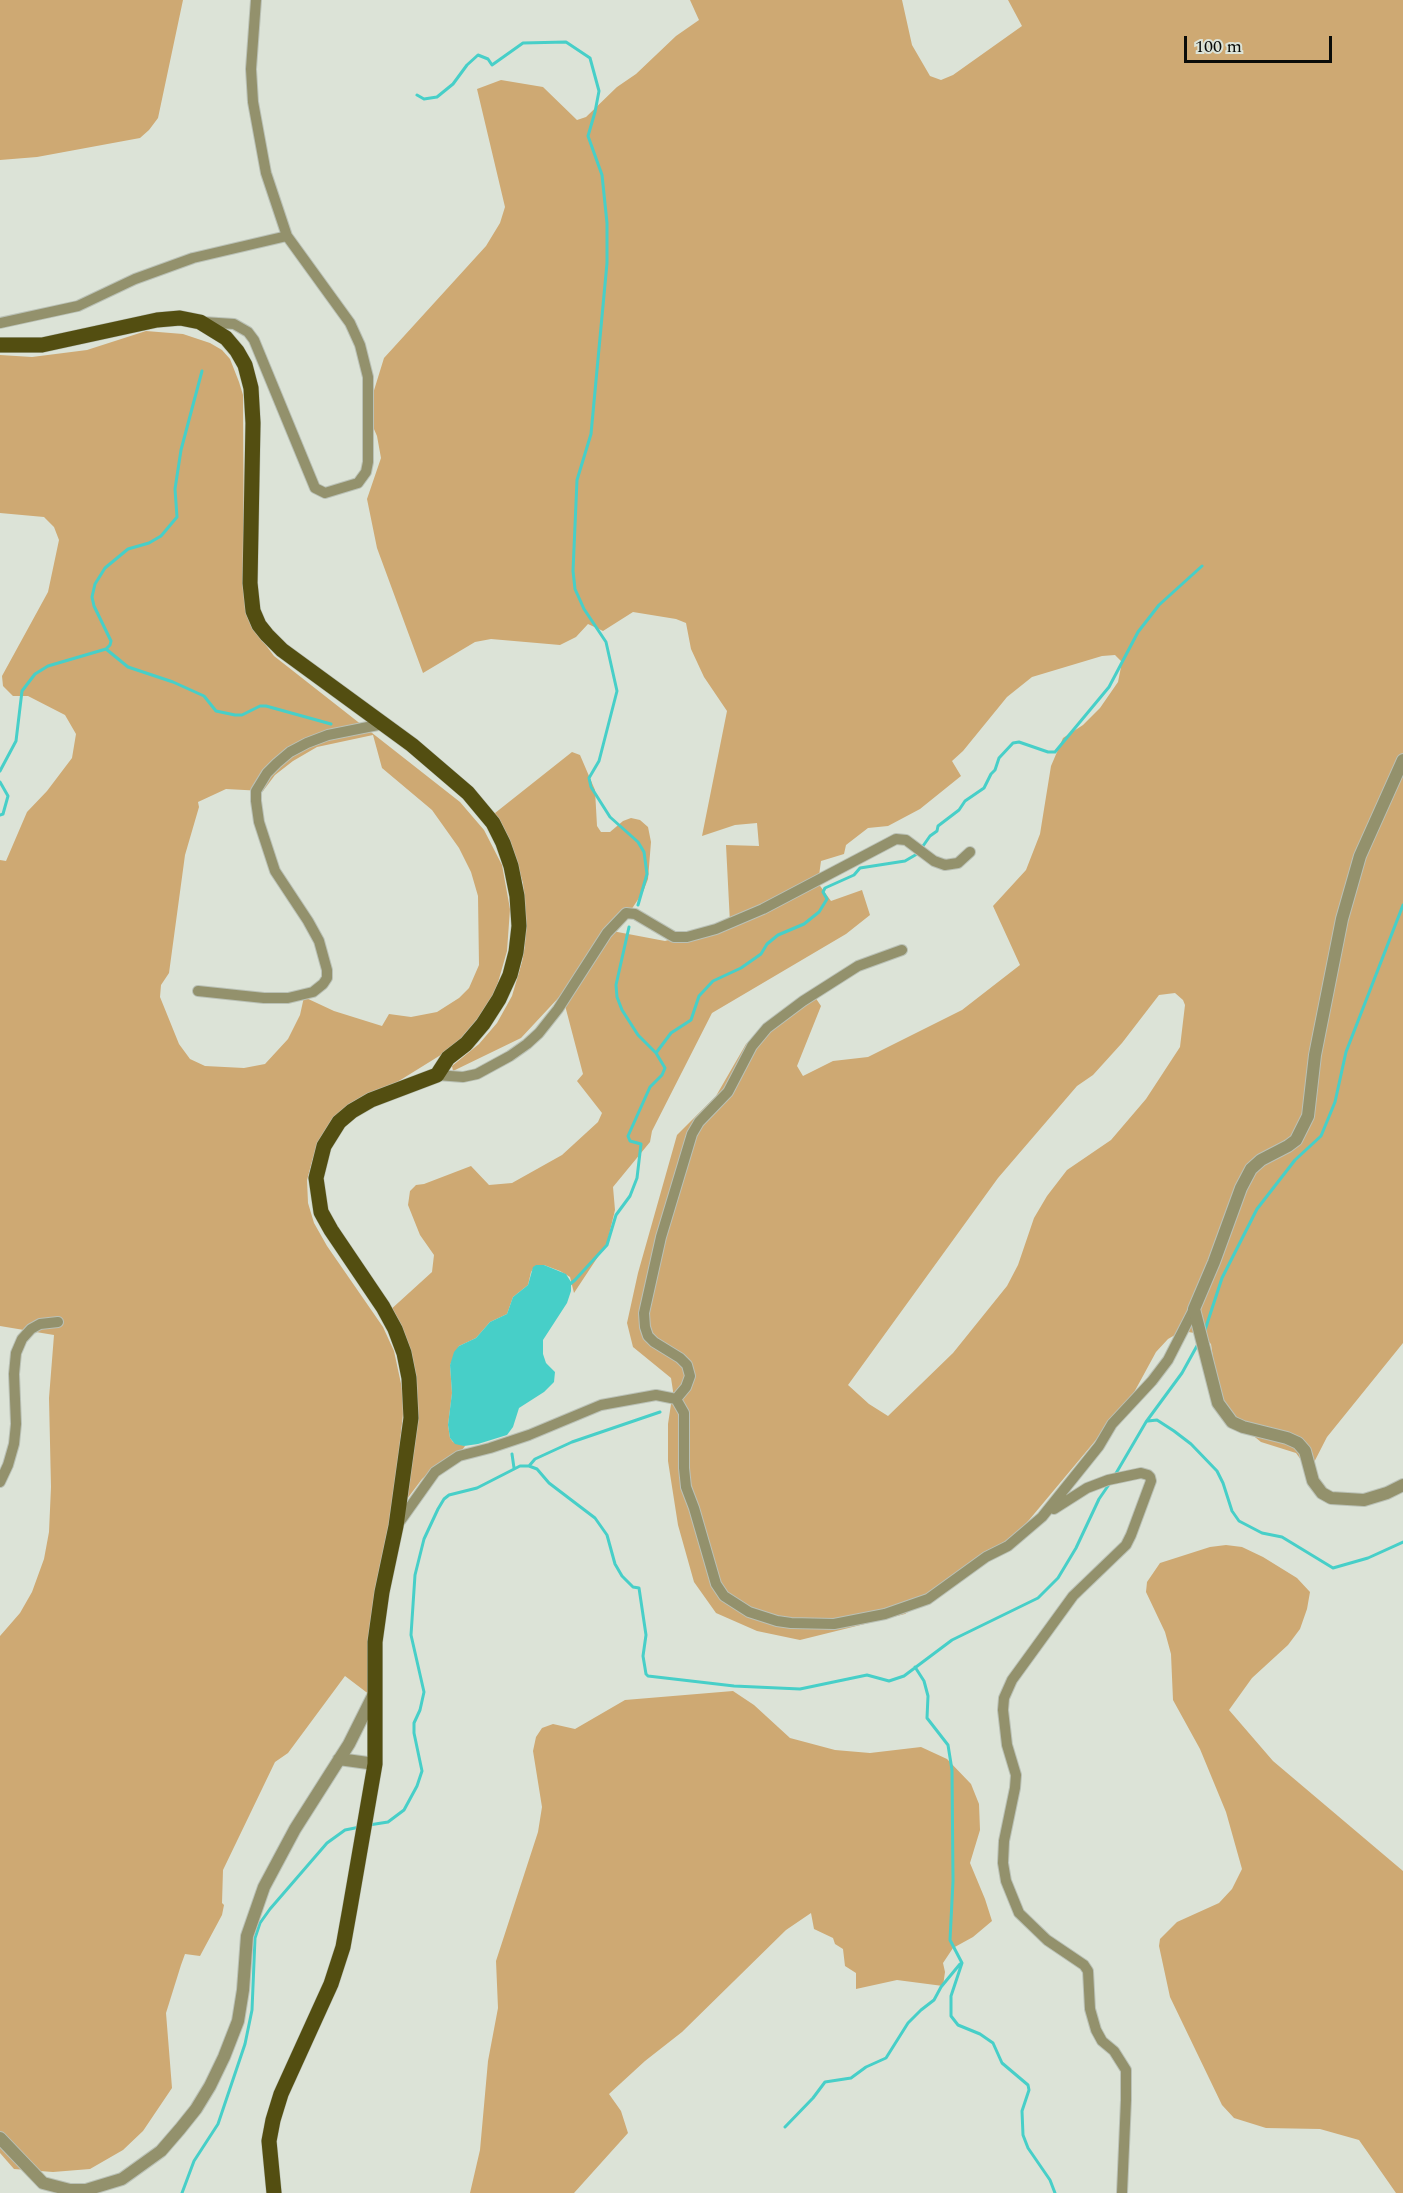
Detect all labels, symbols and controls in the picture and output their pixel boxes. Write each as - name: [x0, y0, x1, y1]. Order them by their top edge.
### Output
- scale bar: [1187, 24, 1336, 62]
- text: 100 m: [1195, 33, 1242, 60]

